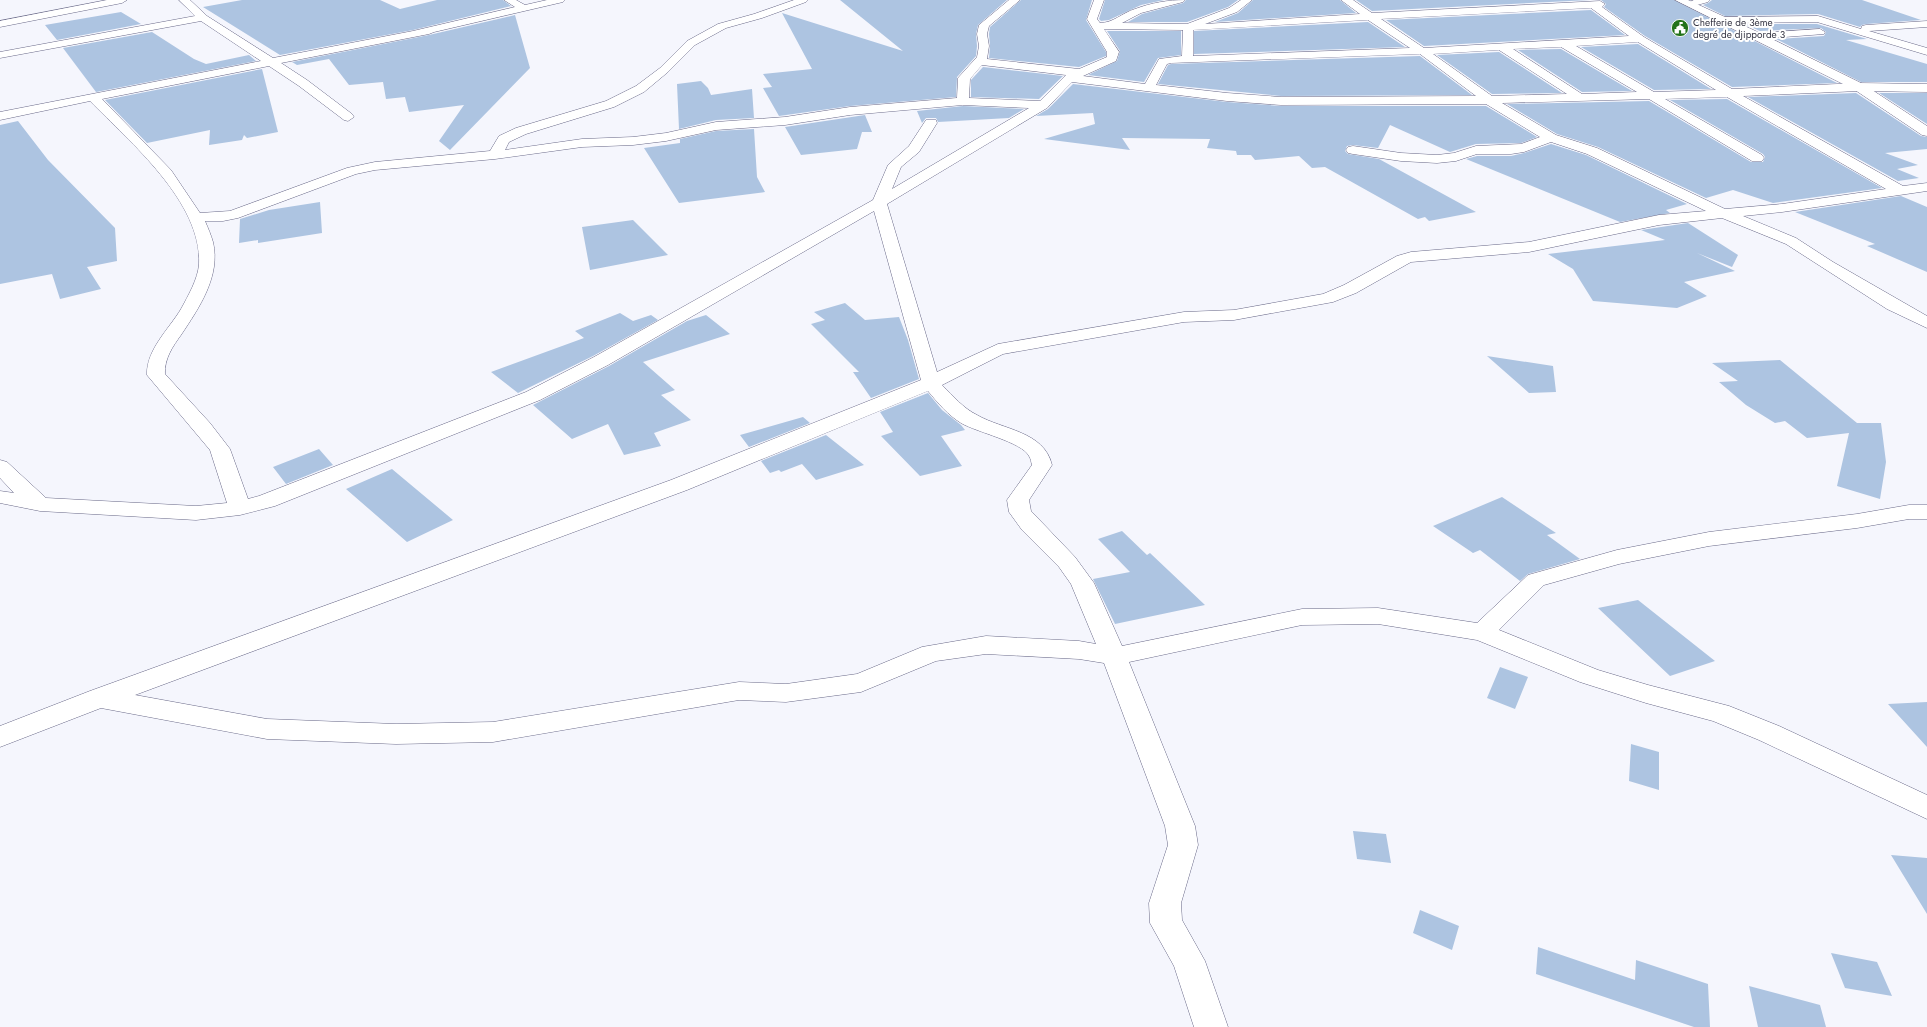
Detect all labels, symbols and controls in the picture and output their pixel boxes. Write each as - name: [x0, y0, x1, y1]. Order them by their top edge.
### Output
- place label: Chefferie de 3ème degré de djipporde 3: [1693, 15, 1786, 42]
- public building icon: Chefferie de 3ème degré de djipporde 3: [1670, 18, 1690, 38]

